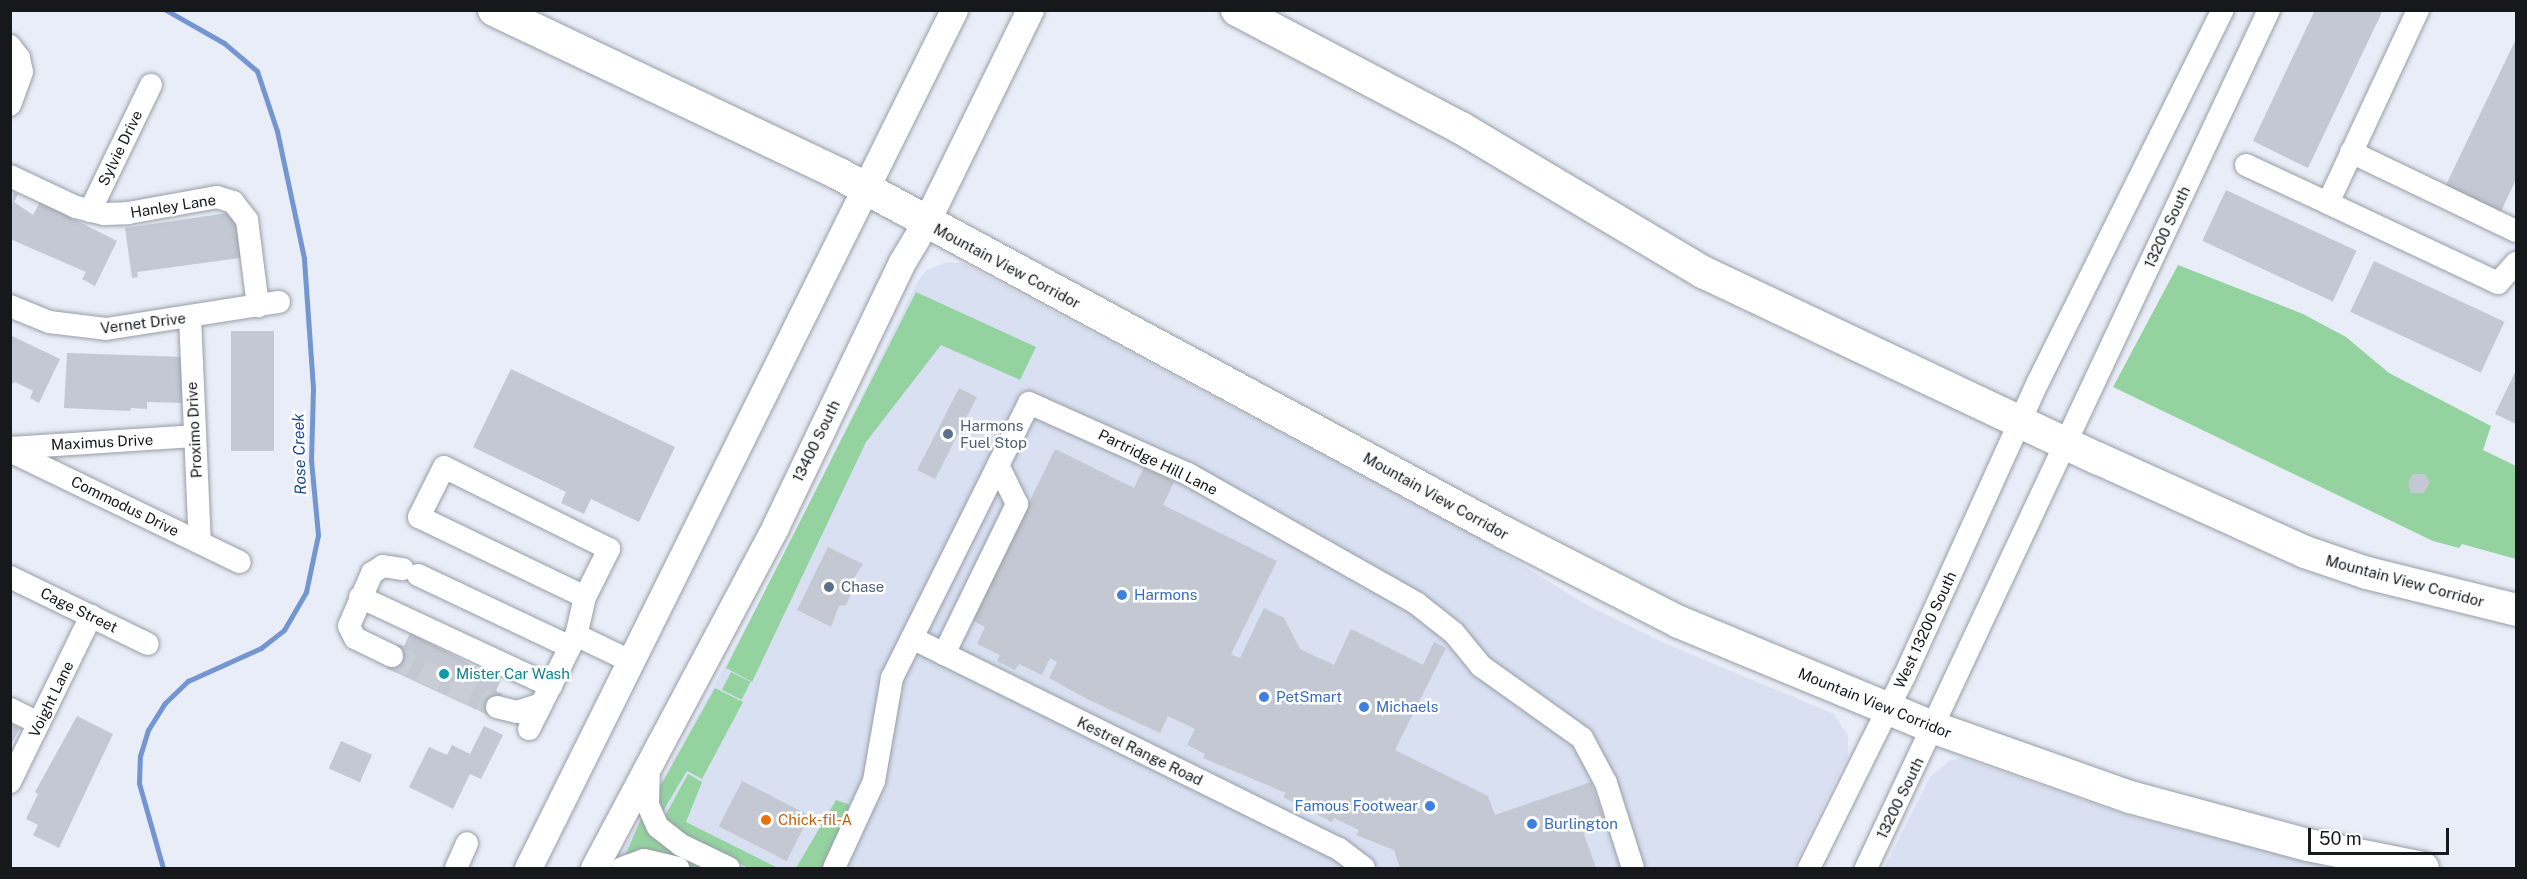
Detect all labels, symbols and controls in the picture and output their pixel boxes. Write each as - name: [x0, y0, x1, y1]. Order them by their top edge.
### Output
- street label: Sylvie Drive: [94, 107, 146, 189]
- street label: 13200 South: [2140, 183, 2194, 271]
- street label: Hanley Lane: [129, 190, 217, 222]
- street label: Mountain View Corridor: [930, 220, 1084, 312]
- street label: Vernet Drive: [99, 309, 187, 337]
- street label: Proximo Drive: [182, 381, 206, 479]
- street label: 13400 South: [789, 397, 843, 485]
- water label: Rose Creek: [289, 413, 311, 495]
- place label: Harmons Fuel Stop: [960, 416, 1027, 451]
- street label: Partridge Hill Lane: [1095, 425, 1221, 499]
- marker: Harmons Fuel Stop: [941, 427, 955, 441]
- street label: Maximus Drive: [50, 430, 154, 454]
- street label: Mountain View Corridor: [1360, 448, 1512, 544]
- street label: Commodus Drive: [68, 472, 182, 540]
- street label: Mountain View Corridor: [2323, 551, 2487, 611]
- street label: West 13200 South: [1890, 569, 1960, 691]
- place label: Chase: [841, 578, 884, 596]
- marker: Chase: [822, 580, 836, 594]
- street label: Cage Street: [38, 584, 120, 636]
- place label: Harmons: [1134, 586, 1197, 604]
- marker: Harmons: [1115, 588, 1129, 602]
- street label: Voight Lane: [25, 658, 77, 740]
- street label: Mountain View Corridor: [1796, 664, 1954, 742]
- place label: Mister Car Wash: [456, 665, 570, 683]
- marker: Mister Car Wash: [437, 667, 451, 681]
- place label: PetSmart: [1276, 688, 1342, 706]
- marker: PetSmart: [1257, 690, 1271, 704]
- place label: Michaels: [1376, 698, 1438, 716]
- marker: Michaels: [1357, 700, 1371, 714]
- street label: Kestrel Range Road: [1074, 713, 1206, 789]
- street label: 13200 South: [1873, 754, 1927, 842]
- place label: Famous Footwear: [1294, 797, 1418, 815]
- marker: Famous Footwear: [1423, 799, 1437, 813]
- place label: Chick-fil-A: [778, 811, 852, 829]
- marker: Chick-fil-A: [759, 813, 773, 827]
- place label: Burlington: [1544, 815, 1618, 833]
- scale bar: [2311, 816, 2452, 854]
- marker: Burlington: [1525, 817, 1539, 831]
- text: 50 m: [2319, 828, 2362, 849]

